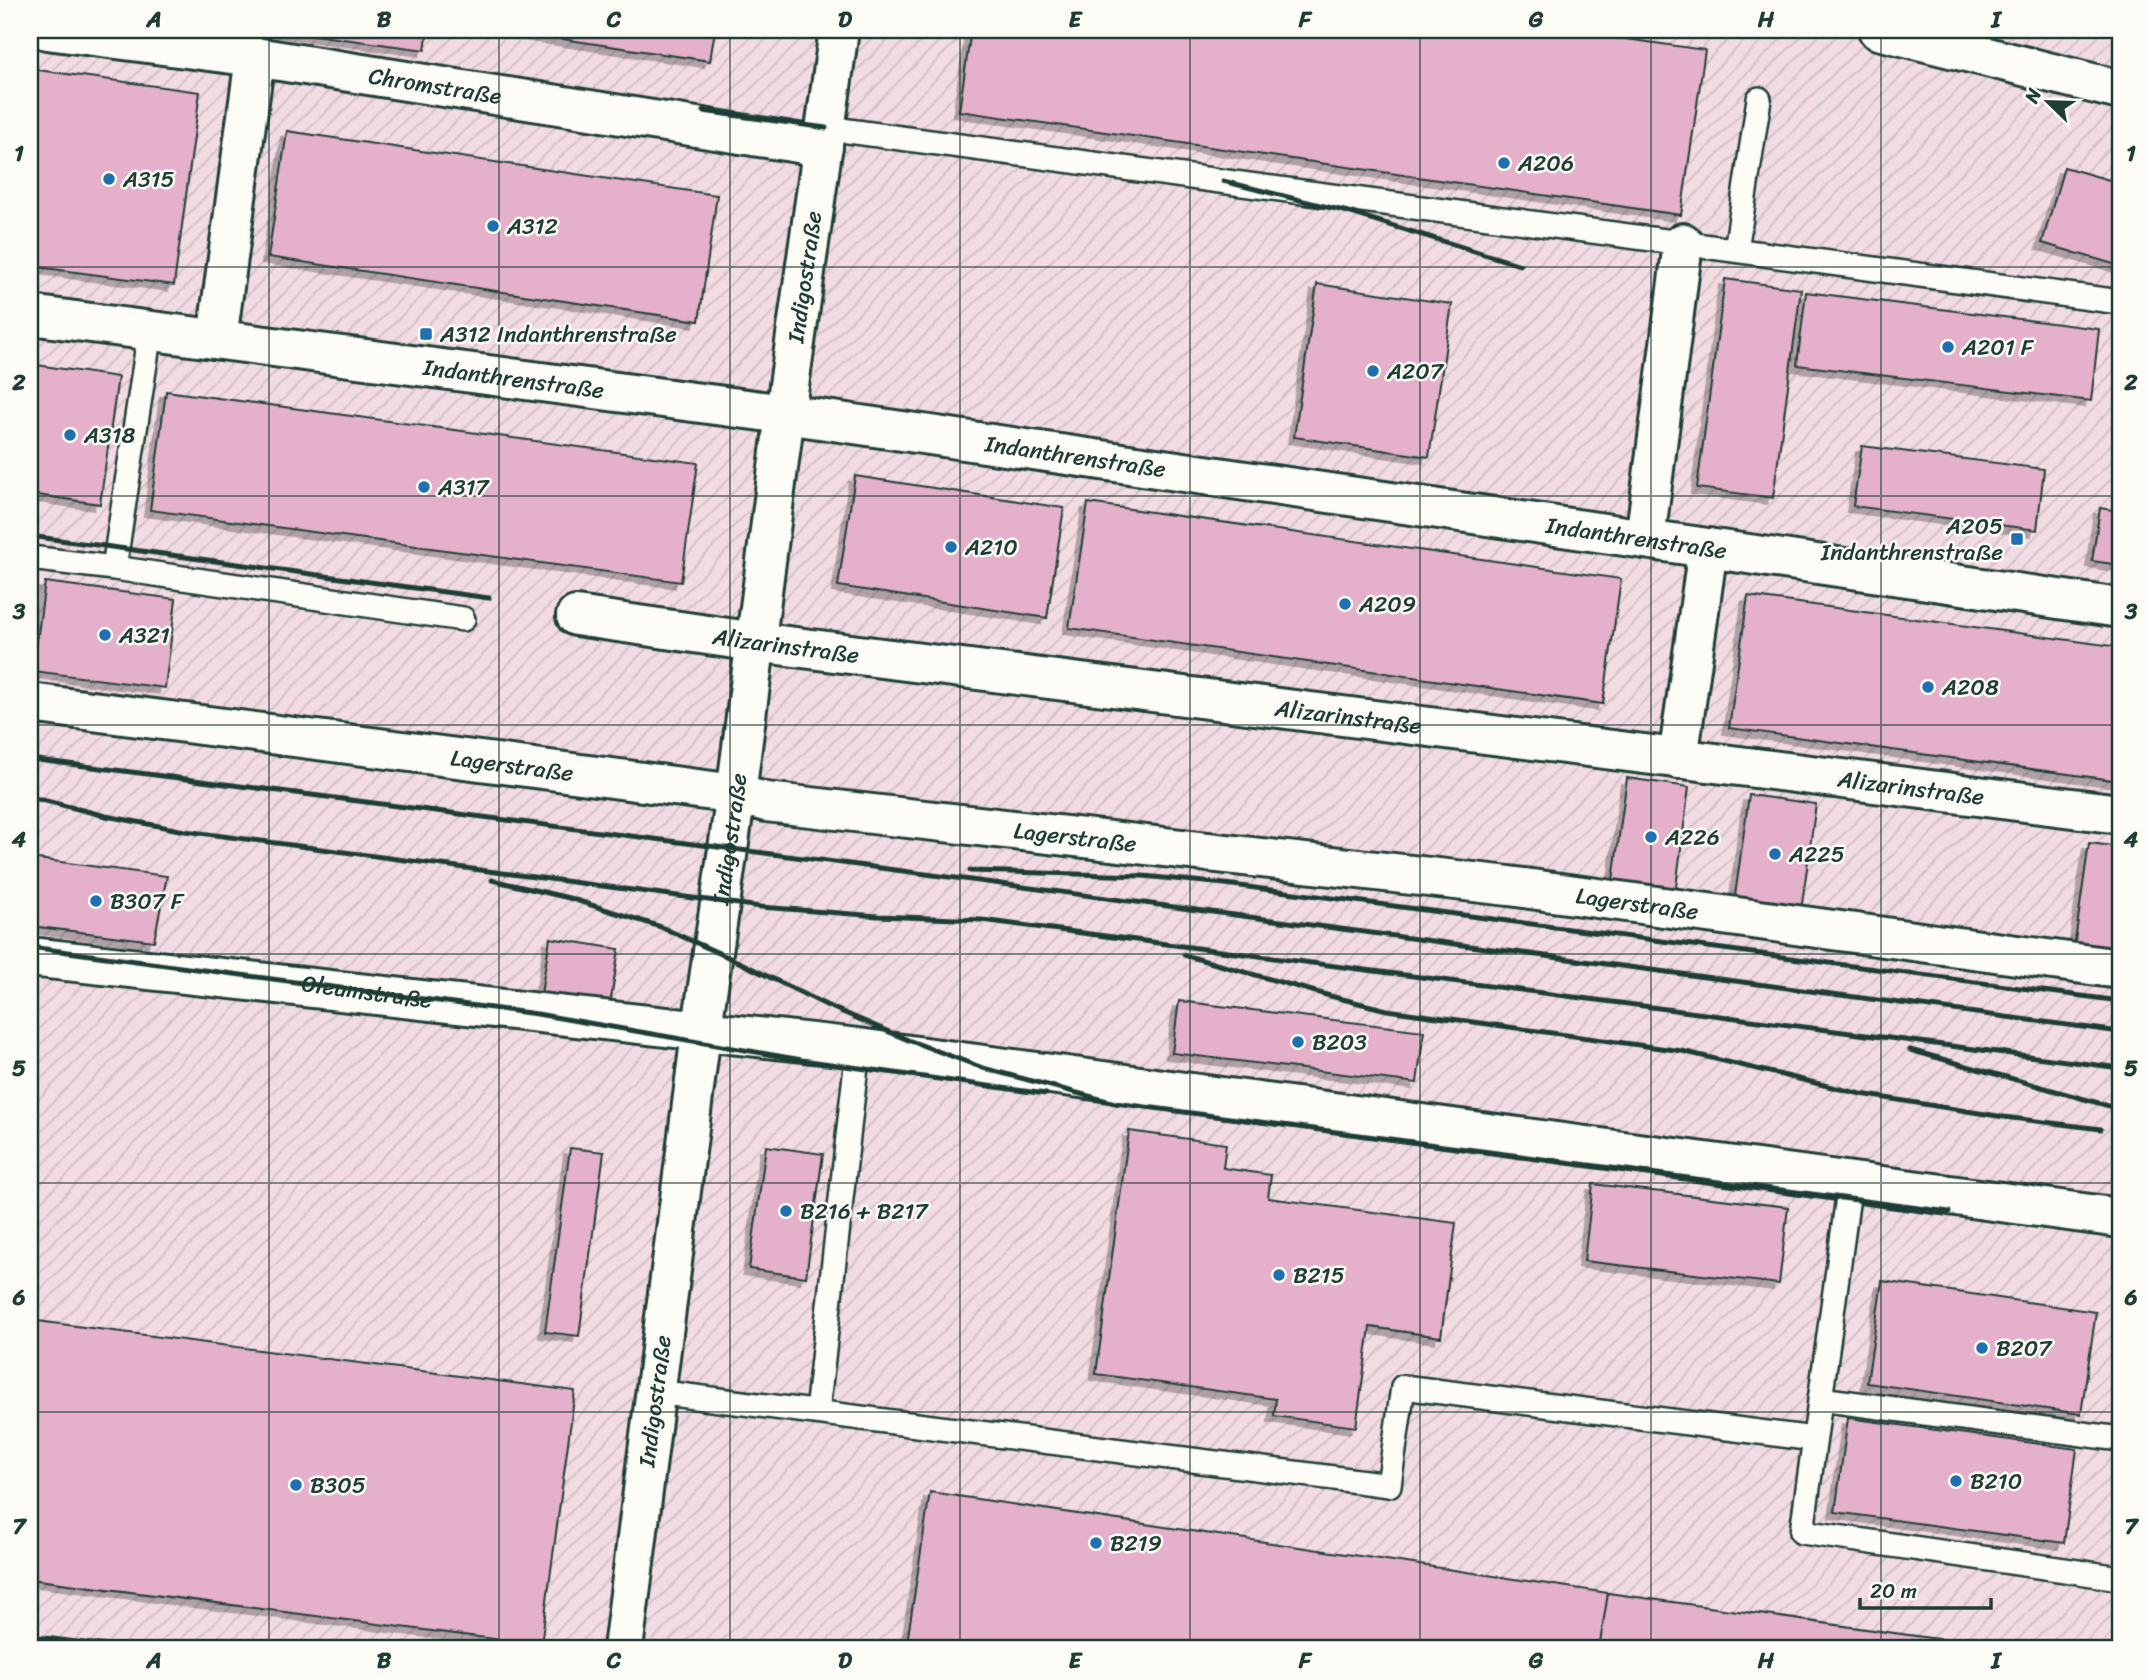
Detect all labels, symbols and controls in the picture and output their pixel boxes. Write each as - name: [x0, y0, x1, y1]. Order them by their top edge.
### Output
- text: A: [145, 0, 162, 40]
- text: B: [377, 0, 392, 40]
- text: C: [606, 0, 622, 40]
- text: D: [838, 0, 853, 40]
- text: E: [1069, 0, 1084, 40]
- text: F: [1298, 0, 1313, 40]
- text: G: [1528, 0, 1544, 40]
- text: H: [1757, 0, 1775, 40]
- text: I: [1990, 0, 2002, 40]
- street label: Chromstraße: [366, 55, 504, 116]
- north arrow: [2014, 66, 2084, 136]
- text: N: [2015, 82, 2051, 109]
- text: 1: [14, 133, 24, 174]
- text: 1: [2126, 133, 2136, 174]
- place label: A206: [1517, 143, 1574, 184]
- marker: A206: [1496, 155, 1512, 171]
- place label: A315: [122, 159, 175, 200]
- marker: A315: [101, 171, 117, 187]
- place label: A312: [506, 206, 558, 247]
- street label: Indigostraße: [775, 208, 834, 346]
- marker: A312: [485, 218, 501, 234]
- place label: A312 Indanthrenstraße: [439, 314, 677, 355]
- marker: A312 Indanthrenstraße: [418, 326, 434, 342]
- place label: A201 F: [1961, 327, 2035, 368]
- marker: A201 F: [1940, 339, 1956, 355]
- street label: Indanthrenstraße: [420, 346, 607, 411]
- place label: A207: [1386, 351, 1445, 392]
- text: 2: [11, 362, 26, 403]
- text: 2: [2123, 362, 2138, 403]
- marker: A207: [1365, 363, 1381, 379]
- place label: A318: [83, 415, 136, 456]
- street label: Indanthrenstraße: [981, 423, 1169, 490]
- marker: A318: [62, 427, 78, 443]
- place label: A317: [437, 467, 491, 508]
- marker: A317: [416, 479, 432, 495]
- street label: Indanthrenstraße: [1543, 504, 1730, 571]
- place label: A205 Indanthrenstraße: [1820, 506, 2003, 573]
- place label: A210: [964, 527, 1018, 568]
- marker: A205 Indanthrenstraße: [2009, 531, 2025, 547]
- marker: A210: [943, 539, 959, 555]
- place label: A209: [1358, 584, 1416, 625]
- text: 3: [12, 591, 26, 632]
- text: 3: [2124, 591, 2138, 632]
- marker: A209: [1337, 596, 1353, 612]
- place label: A321: [118, 615, 170, 656]
- street label: Alizarinstraße: [709, 615, 862, 675]
- marker: A321: [97, 627, 113, 643]
- place label: A208: [1941, 667, 1999, 708]
- marker: A208: [1920, 679, 1936, 695]
- street label: Alizarinstraße: [1272, 687, 1424, 746]
- street label: Lagerstraße: [448, 737, 576, 793]
- street label: Alizarinstraße: [1834, 758, 1987, 817]
- street label: Indigostraße: [699, 771, 759, 909]
- street label: Lagerstraße: [1012, 810, 1139, 864]
- place label: A226: [1664, 817, 1720, 858]
- text: 4: [11, 819, 27, 860]
- text: 4: [2123, 819, 2139, 860]
- marker: A226: [1643, 829, 1659, 845]
- place label: A225: [1788, 834, 1845, 875]
- marker: A225: [1767, 846, 1783, 862]
- street label: Lagerstraße: [1573, 875, 1701, 932]
- place label: B307 F: [110, 881, 185, 922]
- marker: B307 F: [88, 893, 104, 909]
- street label: Oleumstraße: [299, 963, 435, 1021]
- place label: B203: [1312, 1022, 1367, 1063]
- marker: B203: [1290, 1034, 1306, 1050]
- text: 5: [12, 1048, 26, 1089]
- text: 5: [2124, 1048, 2138, 1089]
- place label: B216 + B217: [800, 1191, 929, 1232]
- marker: B216 + B217: [778, 1203, 794, 1219]
- place label: B215: [1293, 1255, 1345, 1296]
- marker: B215: [1271, 1267, 1287, 1283]
- text: 6: [11, 1277, 26, 1318]
- text: 6: [2123, 1277, 2138, 1318]
- place label: B207: [1996, 1328, 2053, 1369]
- street label: Indigostraße: [626, 1332, 683, 1470]
- marker: B207: [1974, 1340, 1990, 1356]
- place label: B210: [1970, 1461, 2022, 1502]
- place label: B305: [310, 1465, 366, 1506]
- marker: B210: [1948, 1473, 1964, 1489]
- marker: B305: [288, 1477, 304, 1493]
- text: 7: [12, 1506, 27, 1547]
- text: 7: [2124, 1506, 2139, 1547]
- place label: B219: [1110, 1523, 1162, 1564]
- marker: B219: [1088, 1535, 1104, 1551]
- scale bar: [1860, 1567, 1991, 1611]
- text: 20 m: [1870, 1572, 1917, 1610]
- text: A: [145, 1640, 162, 1679]
- text: B: [377, 1640, 392, 1679]
- text: C: [606, 1640, 622, 1679]
- text: D: [838, 1640, 853, 1679]
- text: E: [1069, 1640, 1084, 1679]
- text: F: [1298, 1640, 1313, 1679]
- text: G: [1528, 1640, 1544, 1679]
- text: H: [1757, 1640, 1775, 1679]
- text: I: [1990, 1640, 2002, 1679]

